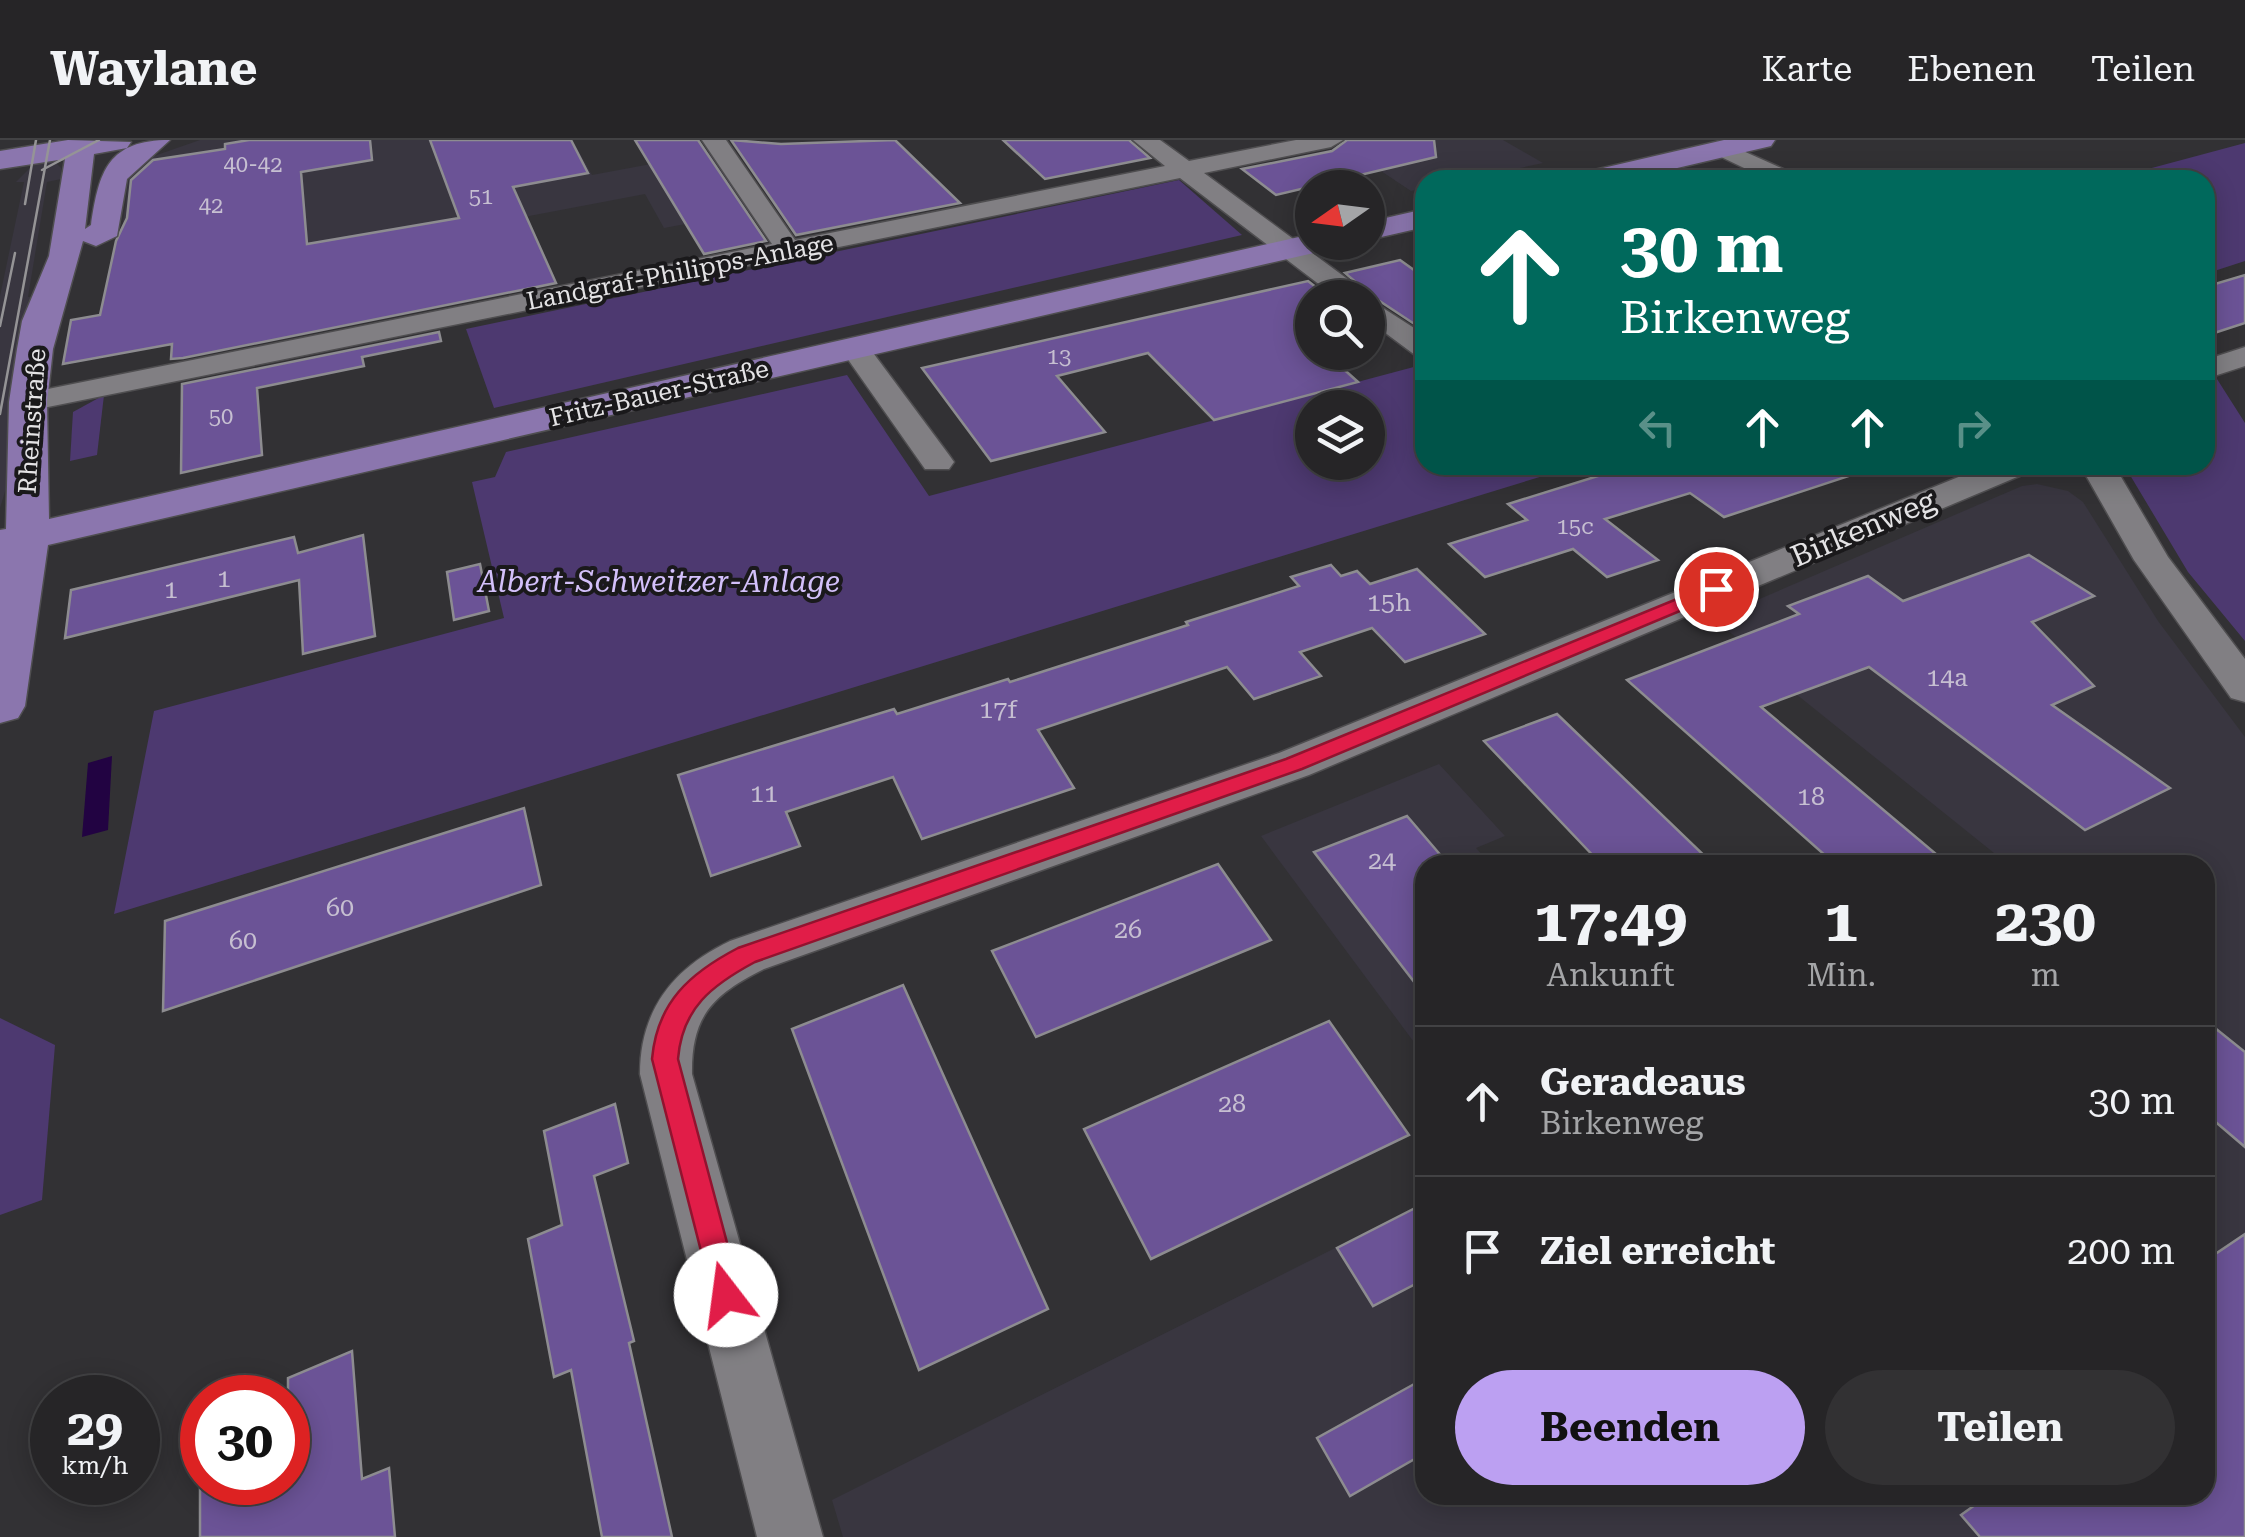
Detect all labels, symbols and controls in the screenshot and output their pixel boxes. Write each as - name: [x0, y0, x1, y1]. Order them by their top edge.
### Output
- text: Waylane: [50, 41, 257, 97]
- text: Karte: [1762, 49, 1852, 90]
- text: Ebenen: [1907, 49, 2036, 90]
- text: Teilen: [2091, 49, 2195, 90]
- house number: 40-42: [224, 152, 282, 177]
- north arrow: [1295, 170, 1385, 260]
- map controls: [1295, 170, 1385, 480]
- house number: 51: [469, 184, 493, 209]
- house number: 42: [199, 193, 223, 218]
- text: 30 m: [1620, 207, 1784, 289]
- icon: ahead: [1455, 210, 1585, 340]
- street label: Landgraf-Philipps-Anlage: [524, 228, 836, 316]
- button: search: [1295, 280, 1385, 370]
- text: Birkenweg: [1620, 291, 1850, 344]
- house number: 13: [1047, 344, 1071, 369]
- street label: Rheinstraße: [12, 347, 52, 495]
- street label: Fritz-Bauer-Straße: [547, 354, 771, 432]
- button: layers: [1295, 390, 1385, 480]
- icon: left: [1630, 400, 1685, 455]
- icon: ahead: [1735, 400, 1790, 455]
- icon: ahead: [1840, 400, 1895, 455]
- icon: right: [1945, 400, 2000, 455]
- house number: 50: [209, 404, 233, 429]
- street label: Birkenweg: [1786, 482, 1940, 574]
- house number: 15c: [1557, 514, 1593, 539]
- pin: [1674, 547, 1759, 632]
- icon: arrive: [1689, 562, 1744, 617]
- house number: 1: [217, 564, 231, 593]
- park label: Albert-Schweitzer-Anlage: [476, 564, 840, 599]
- house number: 1: [164, 575, 178, 604]
- house number: 15h: [1367, 588, 1411, 617]
- house number: 14a: [1926, 663, 1968, 692]
- house number: 17f: [979, 695, 1018, 724]
- house number: 11: [750, 779, 778, 808]
- house number: 18: [1797, 782, 1825, 811]
- house number: 24: [1368, 846, 1396, 875]
- text: 17:49: [1534, 885, 1687, 956]
- text: 1: [1824, 885, 1858, 956]
- text: 230: [1995, 885, 2096, 956]
- house number: 60: [326, 893, 354, 922]
- house number: 26: [1114, 915, 1142, 944]
- house number: 60: [229, 926, 257, 955]
- text: Ankunft: [1547, 956, 1675, 994]
- text: Min.: [1806, 956, 1876, 994]
- text: m: [2031, 956, 2060, 994]
- text: Geradeaus: [1540, 1060, 1746, 1104]
- icon: ahead: [1455, 1074, 1510, 1129]
- text: 30 m: [2088, 1079, 2175, 1123]
- house number: 28: [1218, 1089, 1246, 1118]
- text: Birkenweg: [1540, 1104, 1703, 1142]
- icon: arrive: [1455, 1224, 1510, 1279]
- text: Ziel erreicht: [1540, 1229, 1775, 1273]
- text: 200 m: [2067, 1229, 2175, 1273]
- position arrow: [674, 1243, 778, 1347]
- button: Beenden: [1455, 1370, 1805, 1485]
- button: Teilen: [1825, 1370, 2175, 1485]
- speed limit sign: 30: [180, 1375, 310, 1505]
- text: 29: [67, 1399, 123, 1457]
- text: km/h: [62, 1451, 128, 1480]

